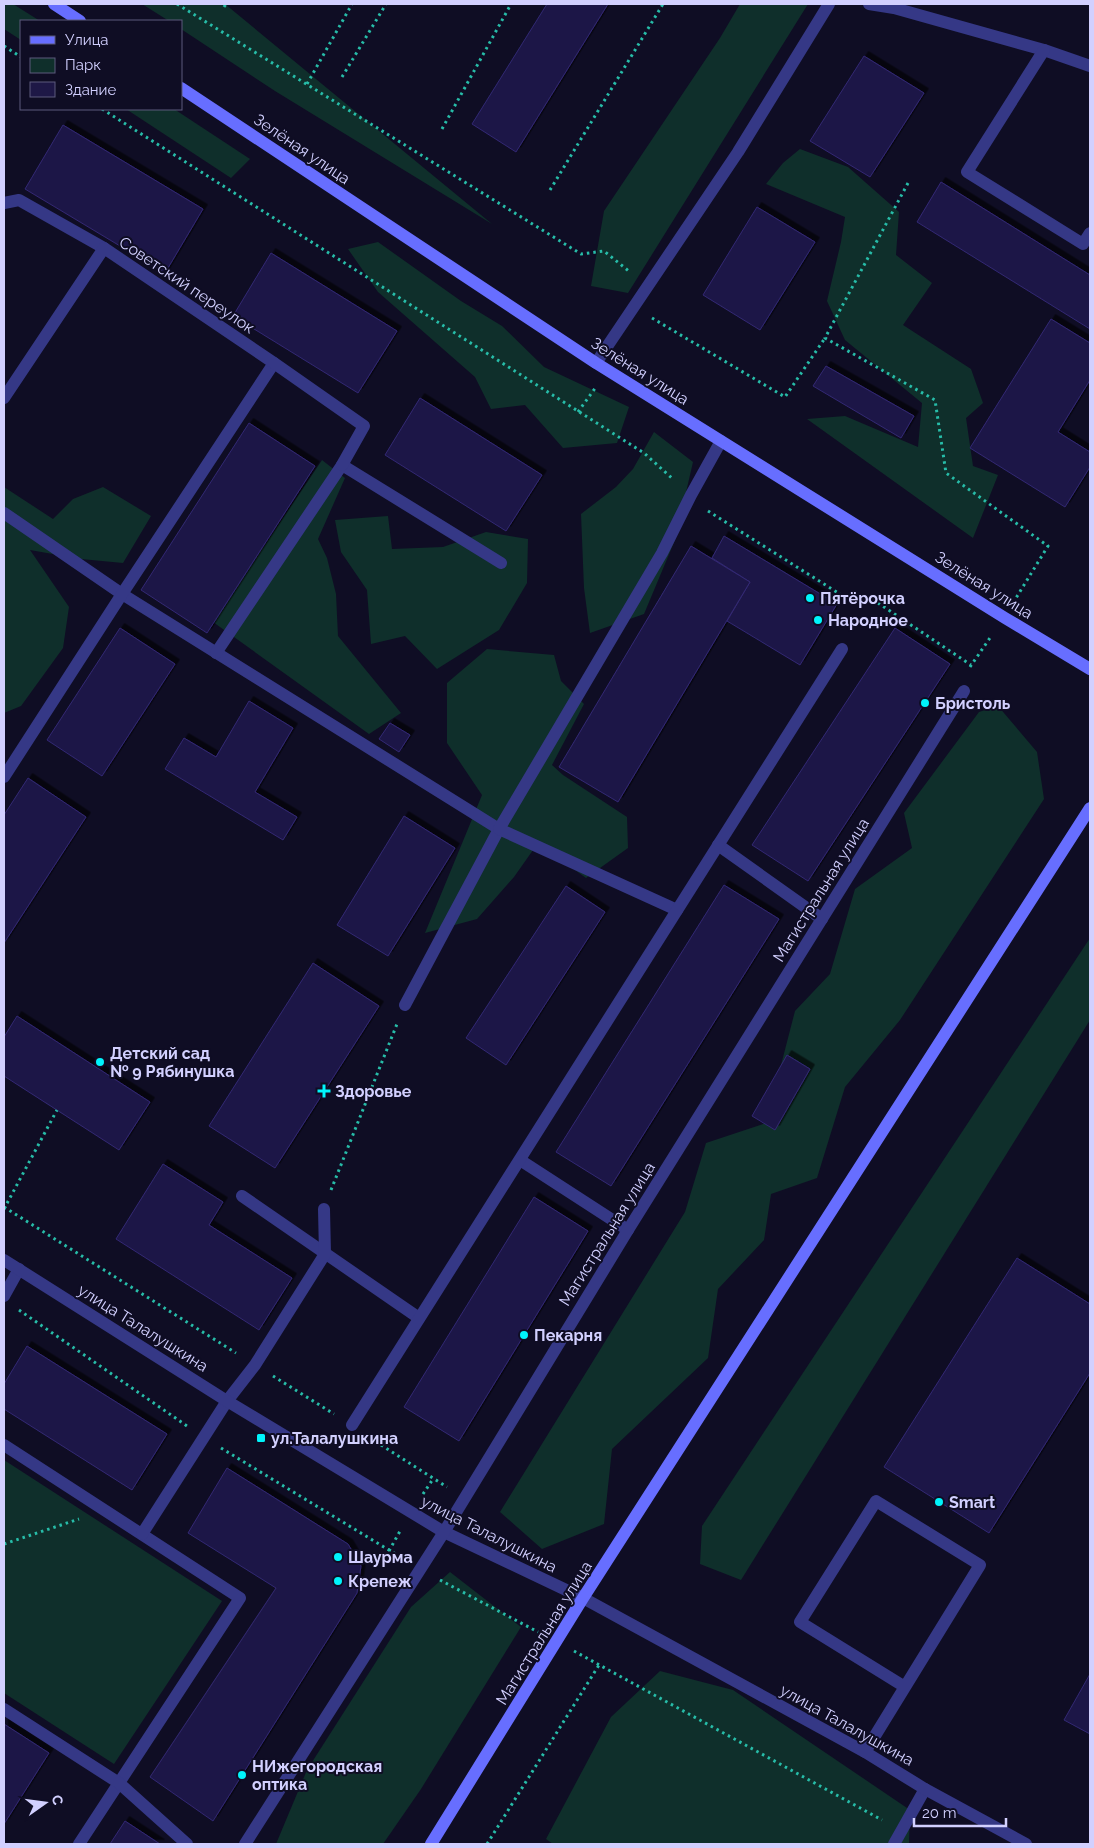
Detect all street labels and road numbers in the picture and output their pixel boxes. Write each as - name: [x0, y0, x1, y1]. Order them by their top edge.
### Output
- street label: Зелёная улица: [250, 110, 354, 188]
- street label: Советский переулок: [116, 233, 258, 337]
- street label: Зелёная улица: [588, 333, 692, 409]
- street label: Зелёная улица: [932, 547, 1036, 623]
- street label: Магистральная улица: [769, 815, 873, 965]
- street label: Магистральная улица: [555, 1159, 659, 1309]
- street label: улица Талалушкина: [74, 1280, 212, 1376]
- street label: улица Талалушкина: [418, 1492, 560, 1576]
- street label: Магистральная улица: [492, 1558, 596, 1708]
- street label: улица Талалушкина: [777, 1680, 917, 1770]

